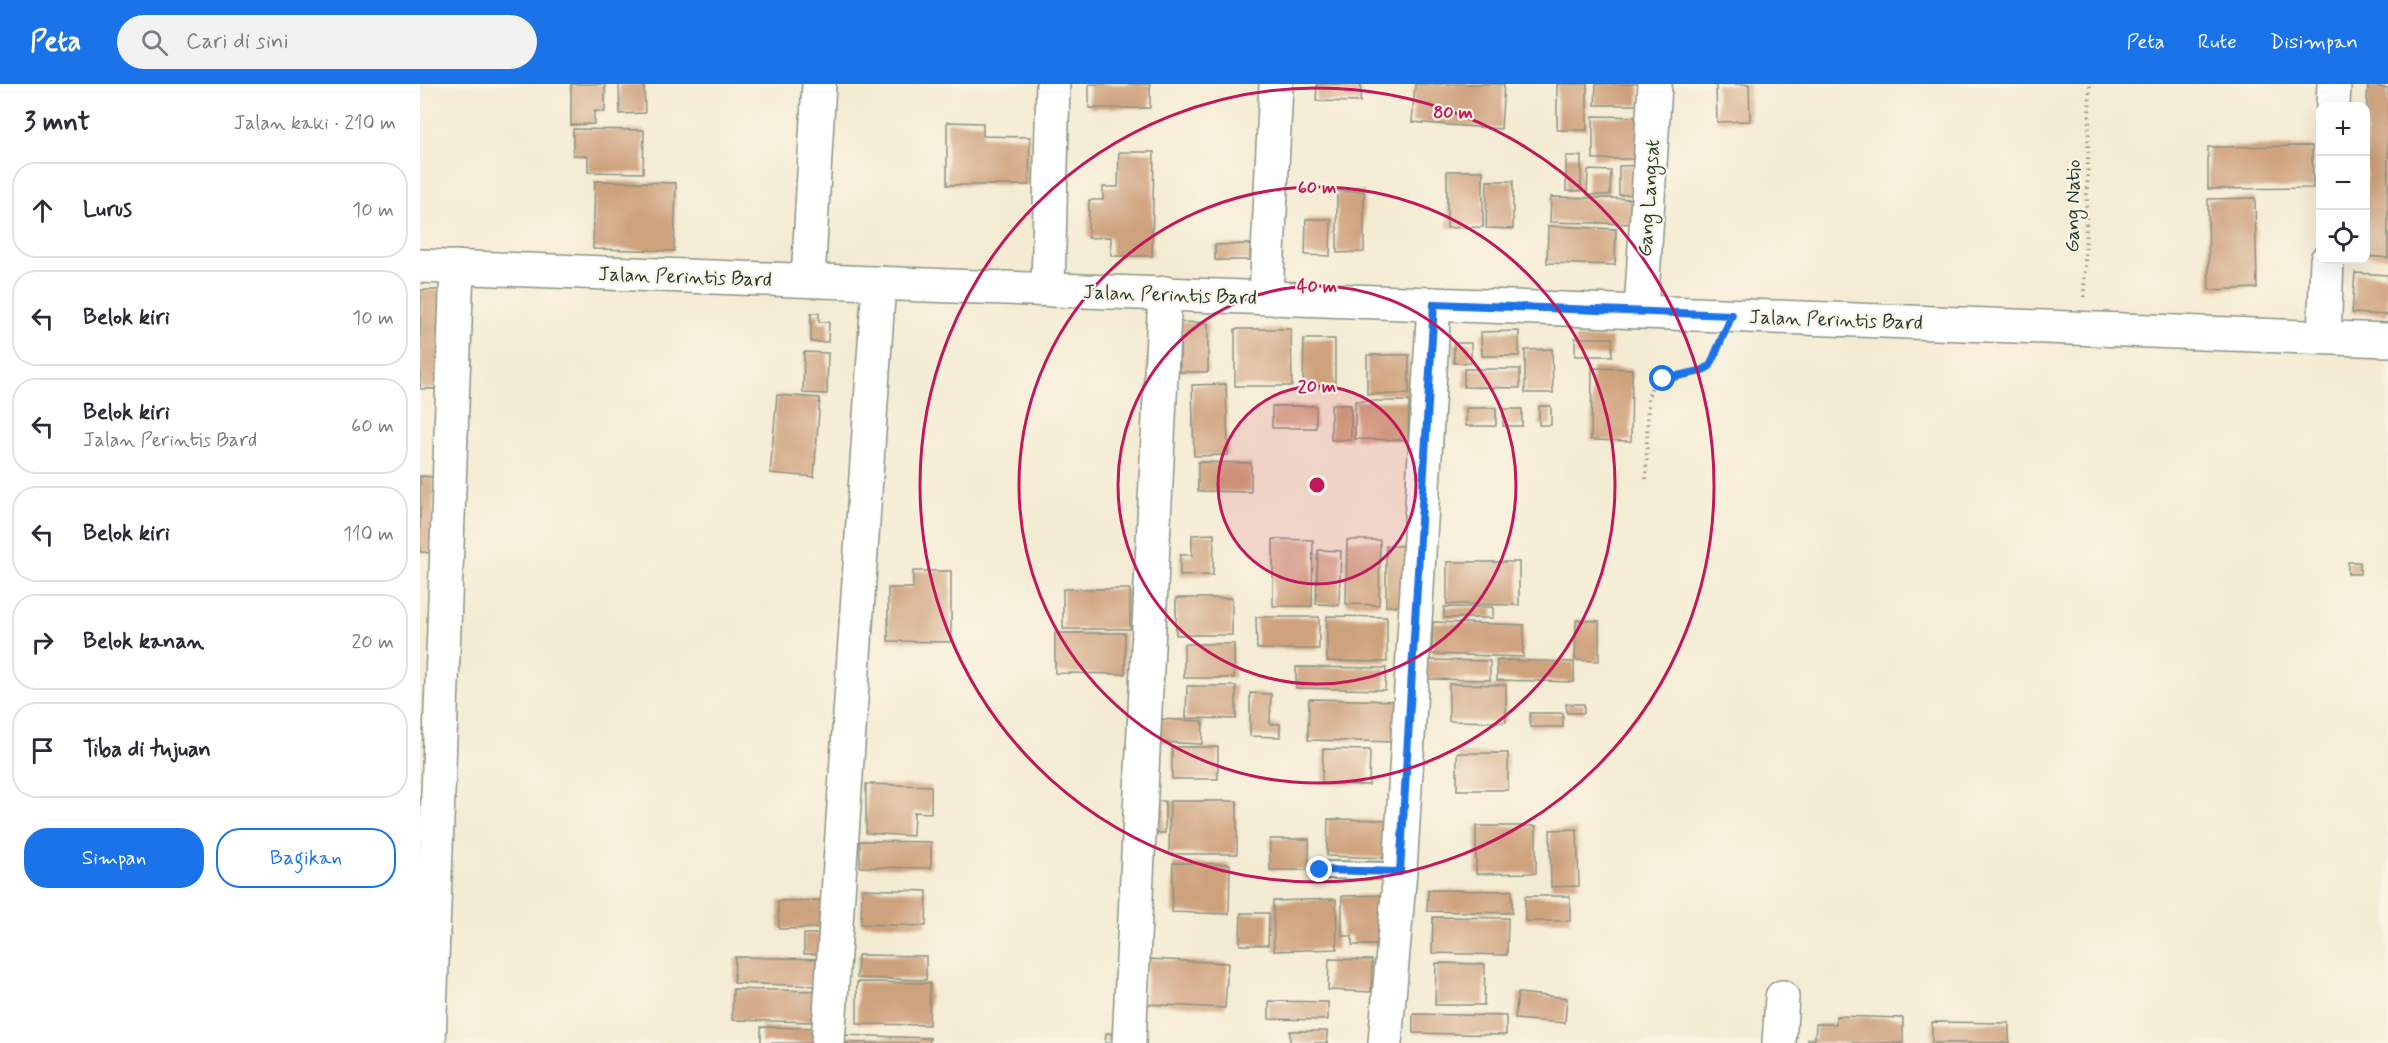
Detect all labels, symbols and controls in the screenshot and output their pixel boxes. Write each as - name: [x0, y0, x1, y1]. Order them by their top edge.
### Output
- search box: [117, 15, 537, 69]
- text: Peta: [30, 24, 81, 61]
- icon: search: [138, 26, 171, 59]
- text: Cari di sini: [186, 28, 289, 56]
- text: Peta: [2127, 28, 2165, 56]
- text: Rute: [2198, 28, 2237, 56]
- text: Disimpan: [2270, 28, 2358, 56]
- text: 80 m: [1433, 101, 1473, 125]
- map controls: [2316, 102, 2370, 264]
- button: +: [2316, 102, 2370, 156]
- text: 3 mnt: [24, 106, 90, 140]
- text: Jalan kaki · 210 m: [233, 110, 396, 137]
- street label: Gang Langsat: [1632, 138, 1668, 258]
- button: −: [2316, 156, 2370, 210]
- street label: Gang Natio: [2059, 159, 2089, 253]
- text: 60 m: [1298, 176, 1336, 200]
- icon: ahead: [26, 194, 59, 227]
- text: Lurus: [83, 196, 132, 224]
- text: 10 m: [352, 197, 394, 224]
- button: locate: [2316, 210, 2370, 264]
- street label: Jalan Perintis Bard: [597, 261, 772, 294]
- text: 40 m: [1297, 275, 1337, 299]
- street label: Jalan Perintis Bard: [1082, 279, 1257, 312]
- icon: left: [26, 302, 59, 335]
- text: Belok kiri: [83, 304, 170, 332]
- street label: Jalan Perintis Bard: [1748, 304, 1923, 337]
- text: 10 m: [352, 305, 394, 332]
- route start: [1649, 365, 1675, 391]
- text: 20 m: [1298, 375, 1336, 399]
- text: Belok kiri: [83, 399, 170, 427]
- icon: left: [26, 410, 59, 443]
- text: 60 m: [351, 413, 394, 440]
- text: Jalan Perintis Bard: [83, 427, 257, 454]
- centre of rings: [1307, 475, 1327, 495]
- icon: left: [26, 518, 59, 551]
- text: Belok kiri: [83, 520, 170, 548]
- text: 110 m: [343, 521, 394, 548]
- icon: right: [26, 626, 59, 659]
- text: Belok kanan: [83, 628, 204, 656]
- text: 20 m: [351, 629, 394, 656]
- icon: arrive: [26, 734, 59, 767]
- text: Tiba di tujuan: [83, 736, 211, 764]
- button: Simpan: [24, 828, 204, 888]
- button: Bagikan: [216, 828, 396, 888]
- route end: [1306, 856, 1332, 882]

